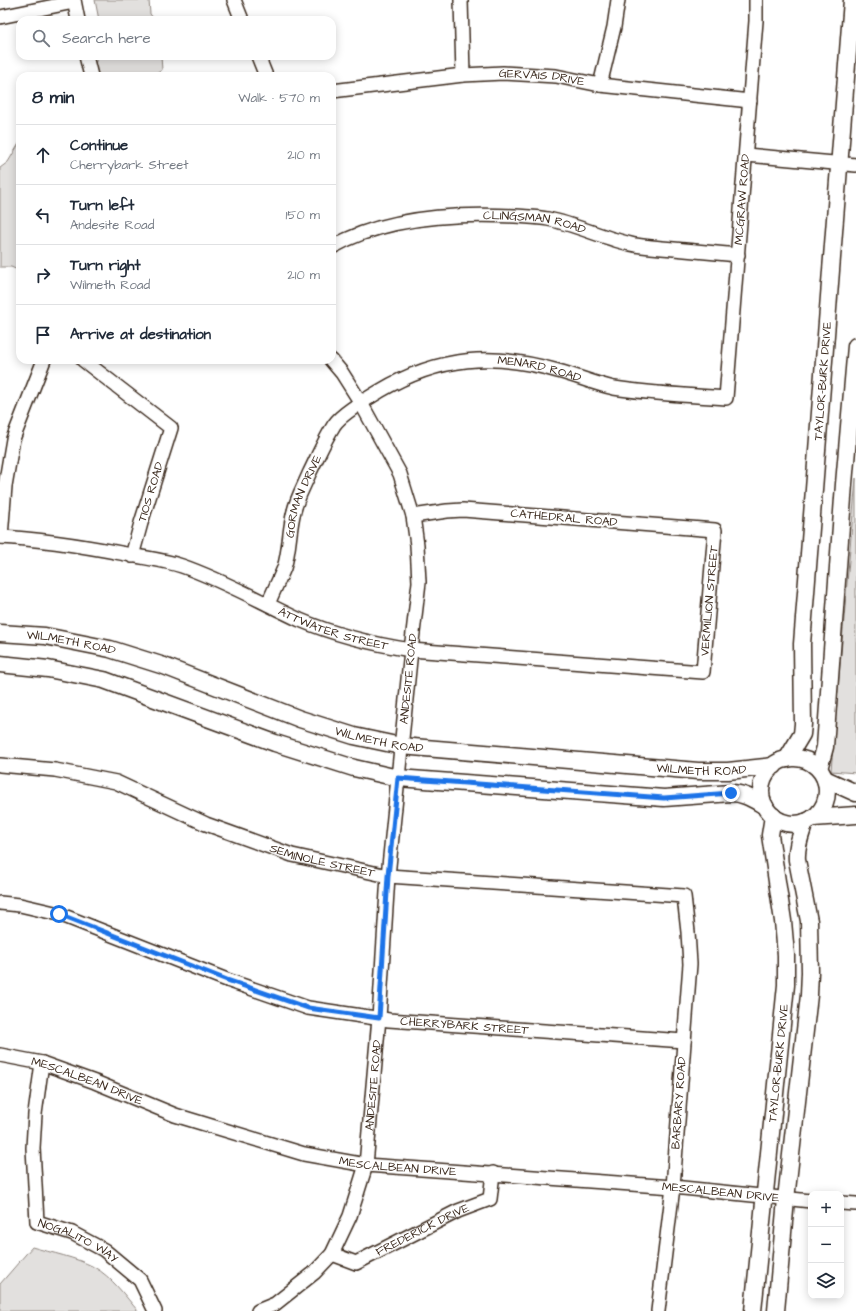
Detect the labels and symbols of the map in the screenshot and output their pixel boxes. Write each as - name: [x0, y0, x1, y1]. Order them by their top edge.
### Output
- street label: GERVAIS DRIVE: [498, 64, 586, 90]
- street label: MCGRAW ROAD: [730, 153, 754, 246]
- street label: CLINGSMAN ROAD: [483, 207, 588, 238]
- street label: TAYLOR-BURK DRIVE: [809, 321, 835, 441]
- street label: MENARD ROAD: [497, 351, 584, 386]
- street label: GORMAN DRIVE: [281, 452, 326, 539]
- street label: TIOS ROAD: [134, 460, 168, 524]
- street label: CATHEDRAL ROAD: [510, 505, 618, 531]
- street label: VERMILION STREET: [696, 544, 722, 657]
- street label: ATTWATER STREET: [276, 603, 390, 654]
- street label: WILMETH ROAD: [26, 626, 118, 659]
- street label: ANDESITE ROAD: [395, 632, 421, 725]
- street label: WILMETH ROAD: [333, 722, 424, 756]
- street label: WILMETH ROAD: [656, 759, 747, 780]
- route end: [722, 784, 740, 802]
- street label: SEMINOLE STREET: [267, 839, 377, 882]
- route start: [50, 905, 68, 923]
- street label: TAYLOR-BURK DRIVE: [764, 1003, 793, 1123]
- street label: CHERRYBARK STREET: [400, 1012, 530, 1038]
- street label: ANDESITE ROAD: [361, 1039, 386, 1131]
- street label: MESCALBEAN DRIVE: [30, 1053, 145, 1109]
- street label: BARBARY ROAD: [667, 1056, 691, 1150]
- street label: MESCALBEAN DRIVE: [338, 1152, 457, 1180]
- street label: MESCALBEAN DRIVE: [661, 1178, 780, 1206]
- street label: FREDERICK DRIVE: [373, 1199, 471, 1260]
- street label: NOGALITO WAY: [36, 1214, 122, 1267]

